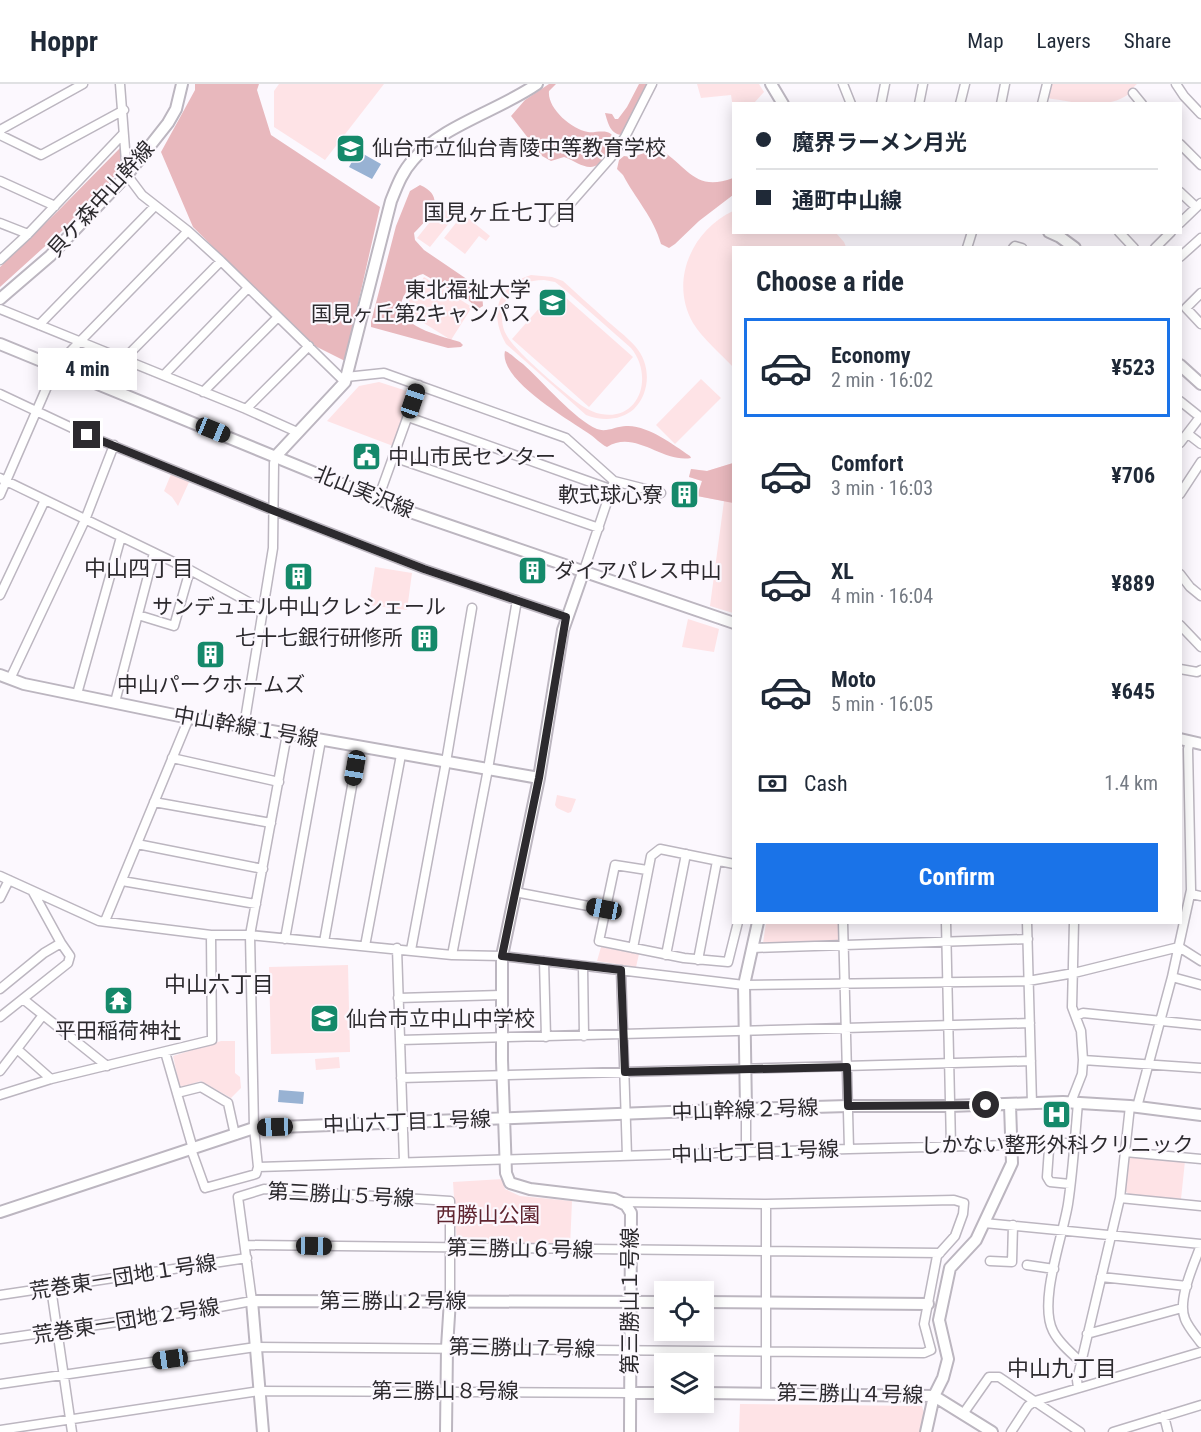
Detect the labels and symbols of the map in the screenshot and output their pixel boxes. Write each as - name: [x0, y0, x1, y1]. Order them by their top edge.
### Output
- school or university icon: 仙台市立仙台青陵中等教育学校: [335, 132, 367, 164]
- street label: 貝ケ森中山幹線: [43, 136, 159, 262]
- place label: 仙台市立仙台青陵中等教育学校: [372, 136, 666, 160]
- district label: 国見ヶ丘七丁目: [423, 200, 577, 225]
- place label: 東北福祉大学 国見ヶ丘第2キャンパス: [311, 278, 531, 326]
- school or university icon: 東北福祉大学 国見ヶ丘第2キャンパス: [536, 286, 568, 318]
- callout: 4 min: [38, 348, 136, 390]
- car: [399, 381, 427, 421]
- car: [193, 415, 233, 445]
- route end: [73, 421, 100, 448]
- public building icon: 中山市民センター: [351, 441, 383, 473]
- place label: 中山市民センター: [388, 445, 556, 469]
- street label: 北山実沢線: [311, 461, 417, 523]
- building icon: 軟式球心寮: [668, 479, 700, 511]
- place label: 軟式球心寮: [558, 483, 663, 507]
- building icon: ダイアパレス中山: [517, 555, 549, 587]
- district label: 中山四丁目: [84, 556, 194, 581]
- place label: ダイアパレス中山: [554, 559, 722, 583]
- building icon: サンデュエル中山クレシェール: [283, 560, 315, 592]
- place label: サンデュエル中山クレシェール: [152, 595, 446, 619]
- building icon: 七十七銀行研修所: [408, 622, 440, 654]
- place label: 七十七銀行研修所: [235, 626, 403, 650]
- building icon: 中山パークホームズ: [195, 638, 227, 670]
- place label: 中山パークホームズ: [117, 673, 305, 697]
- street label: 中山幹線１号線: [172, 702, 320, 752]
- car: [343, 749, 367, 787]
- car: [585, 897, 623, 921]
- district label: 中山六丁目: [164, 972, 274, 997]
- temple icon: 平田稲荷神社: [102, 984, 134, 1016]
- school or university icon: 仙台市立中山中学校: [309, 1003, 341, 1035]
- place label: 仙台市立中山中学校: [346, 1007, 535, 1031]
- place label: 平田稲荷神社: [55, 1019, 181, 1043]
- route start: [972, 1091, 999, 1118]
- street label: 中山幹線２号線: [671, 1095, 819, 1125]
- hospital icon: しかない整形外科クリニック: [1041, 1098, 1073, 1130]
- street label: 中山六丁目１号線: [323, 1107, 491, 1137]
- car: [257, 1117, 293, 1137]
- place label: しかない整形外科クリニック: [921, 1133, 1194, 1157]
- street label: 中山七丁目１号線: [671, 1137, 839, 1167]
- street label: 第三勝山５号線: [267, 1179, 415, 1211]
- park label: 西勝山公園: [436, 1203, 541, 1227]
- street label: 第三勝山１号線: [618, 1228, 642, 1375]
- street label: 第三勝山６号線: [446, 1236, 594, 1262]
- car: [296, 1237, 332, 1255]
- street label: 荒巻東一団地１号線: [28, 1250, 218, 1304]
- street label: 第三勝山２号線: [320, 1289, 467, 1313]
- street label: 荒巻東一団地２号線: [31, 1294, 221, 1348]
- street label: 第三勝山７号線: [448, 1335, 596, 1361]
- car: [151, 1348, 189, 1370]
- district label: 中山九丁目: [1007, 1356, 1117, 1381]
- street label: 第三勝山８号線: [372, 1379, 519, 1403]
- street label: 第三勝山４号線: [776, 1381, 924, 1407]

